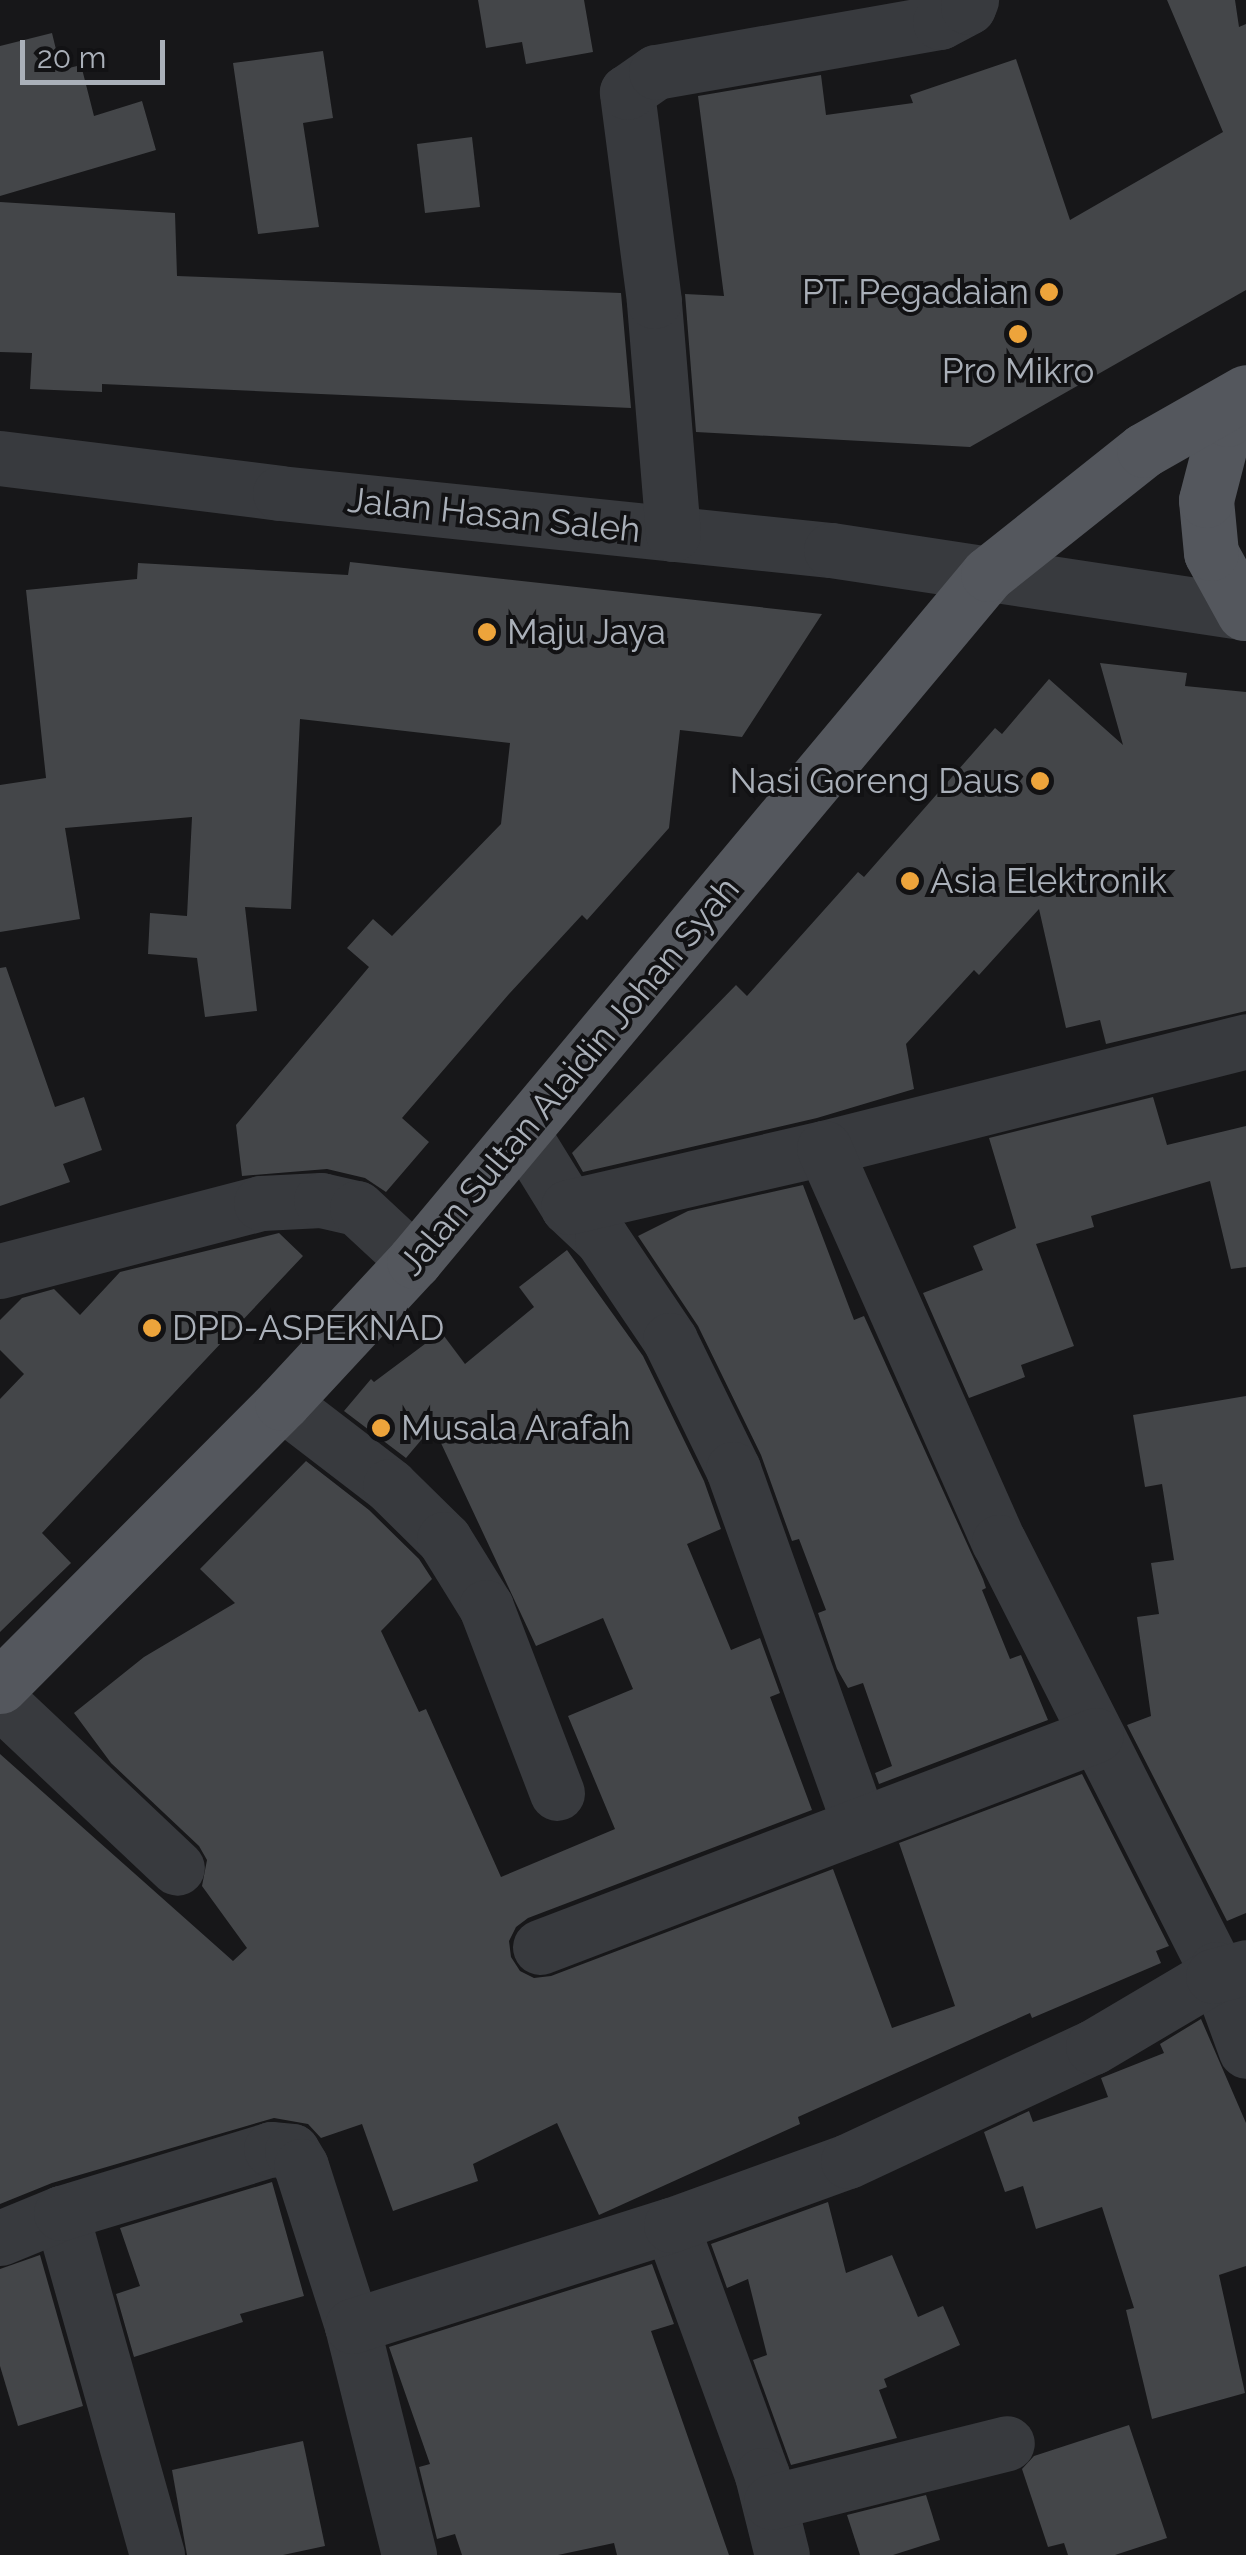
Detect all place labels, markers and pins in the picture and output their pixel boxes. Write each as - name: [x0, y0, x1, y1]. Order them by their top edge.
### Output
- place label: PT. Pegadaian: [802, 271, 1029, 313]
- marker: PT. Pegadaian: [1038, 281, 1060, 303]
- marker: Pro Mikro: [1007, 323, 1029, 345]
- place label: Pro Mikro: [942, 350, 1094, 392]
- place label: Maju Jaya: [507, 611, 667, 653]
- marker: Maju Jaya: [476, 621, 498, 643]
- place label: Nasi Goreng Daus: [730, 760, 1020, 802]
- marker: Nasi Goreng Daus: [1029, 770, 1051, 792]
- place label: Asia Elektronik: [930, 860, 1167, 902]
- marker: Asia Elektronik: [899, 870, 921, 892]
- place label: DPD-ASPEKNAD: [172, 1307, 444, 1349]
- marker: DPD-ASPEKNAD: [141, 1317, 163, 1339]
- place label: Musala Arafah: [401, 1407, 632, 1449]
- marker: Musala Arafah: [370, 1417, 392, 1439]

